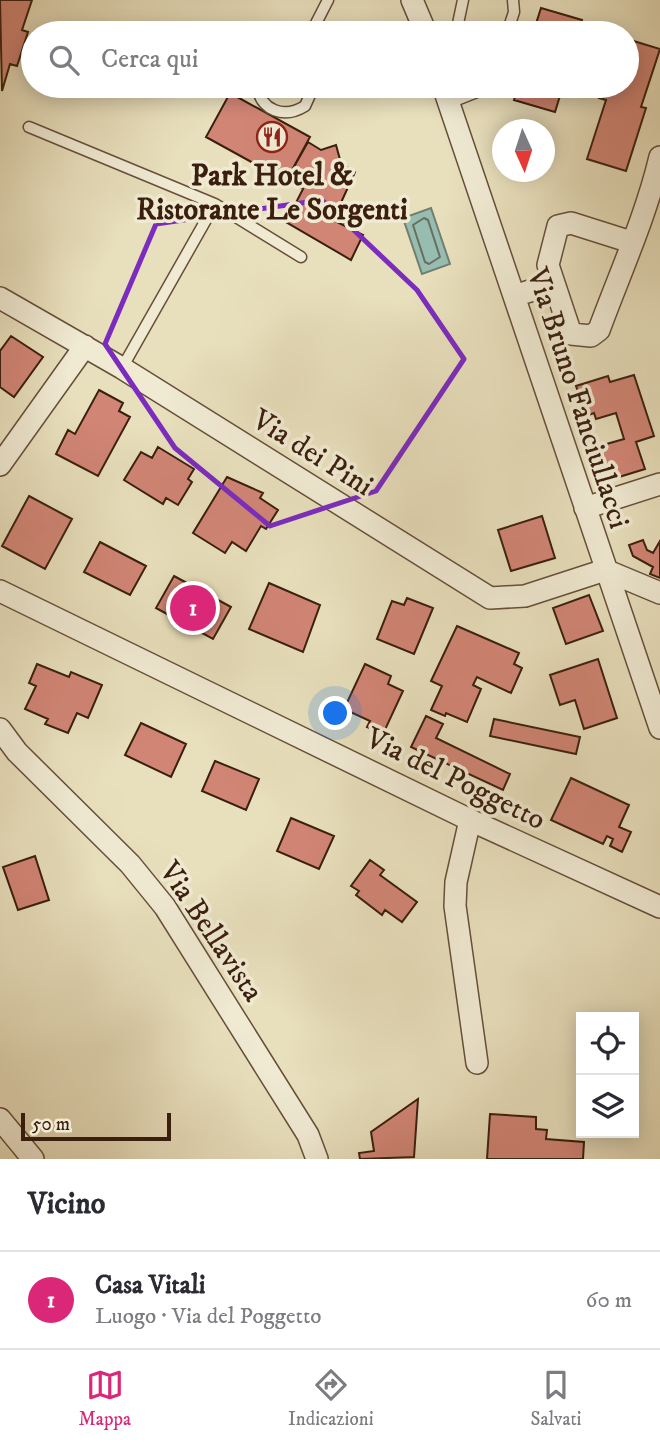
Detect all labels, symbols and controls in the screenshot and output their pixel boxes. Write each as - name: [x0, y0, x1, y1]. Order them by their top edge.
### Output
- search box: [21, 21, 639, 98]
- icon: search: [45, 41, 83, 79]
- text: Cerca qui: [101, 43, 199, 76]
- north arrow: [492, 119, 555, 182]
- restaurant icon: Park Hotel & Ristorante Le Sorgenti: [255, 120, 289, 154]
- place label: Park Hotel & Ristorante Le Sorgenti: [136, 158, 408, 229]
- street label: Via Bruno Fanciullacci: [518, 262, 637, 533]
- street label: Via dei Pini: [244, 401, 380, 505]
- pin: 1: [170, 582, 216, 634]
- your location: [318, 696, 352, 730]
- street label: Via del Poggetto: [359, 719, 551, 839]
- street label: Via Bellavista: [150, 854, 271, 1009]
- map controls: [576, 1012, 639, 1138]
- button: locate: [576, 1012, 639, 1075]
- button: layers: [576, 1075, 639, 1138]
- scale bar: [21, 1110, 172, 1142]
- text: 50 m: [32, 1113, 70, 1136]
- text: Vicino: [28, 1186, 105, 1223]
- text: Casa Vitali: [95, 1269, 205, 1302]
- text: 1: [47, 1286, 55, 1315]
- text: 60 m: [585, 1286, 632, 1315]
- text: Luogo · Via del Poggetto: [95, 1302, 321, 1331]
- tab: Mappa: [78, 1366, 131, 1431]
- tab: Indicazioni: [288, 1366, 374, 1431]
- tab: Salvati: [530, 1366, 582, 1431]

